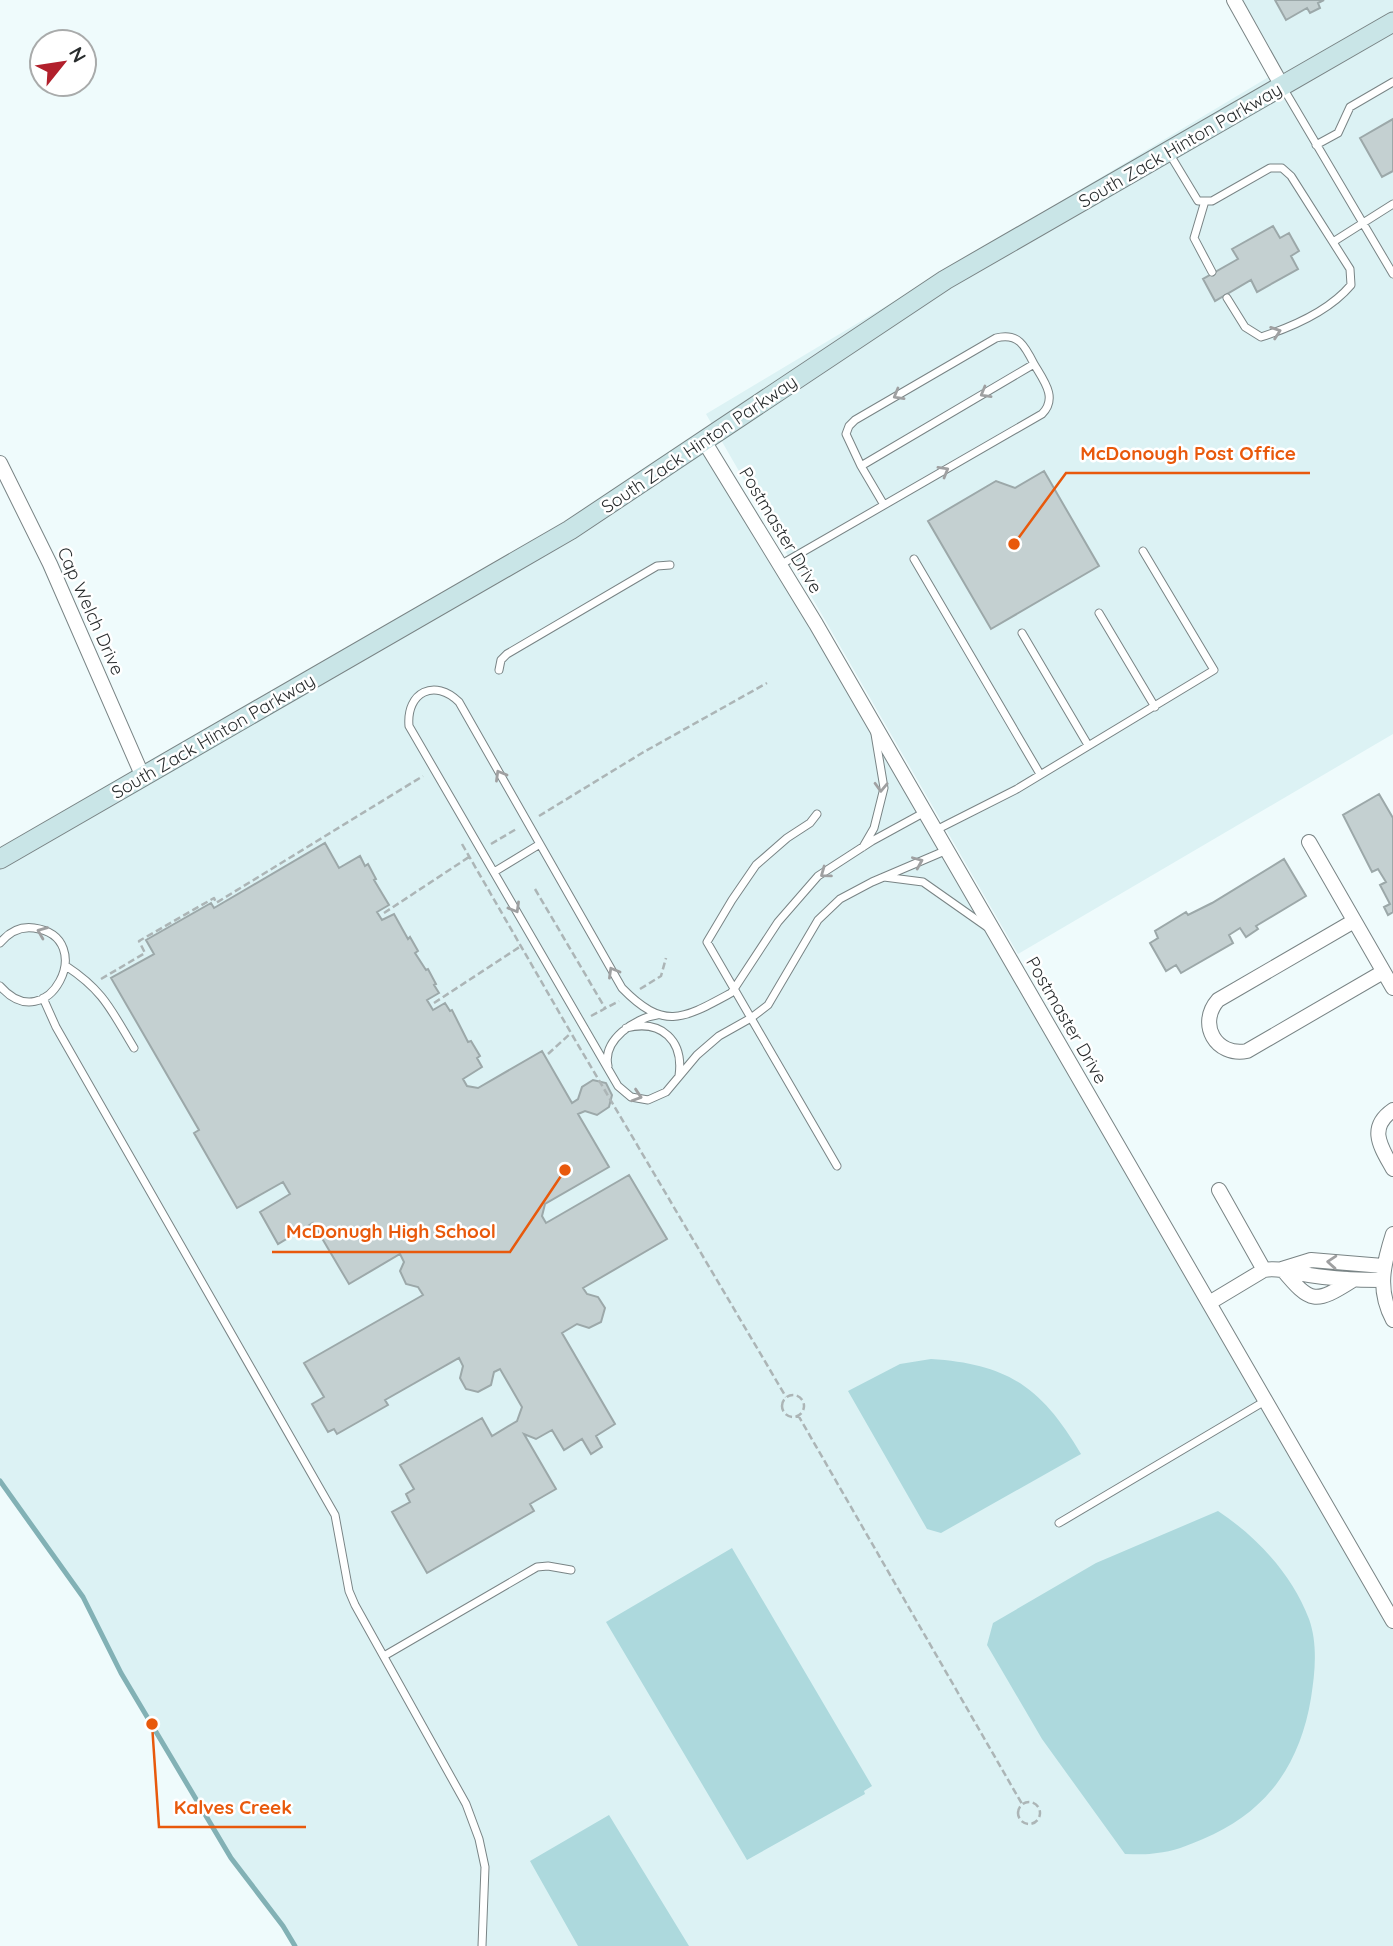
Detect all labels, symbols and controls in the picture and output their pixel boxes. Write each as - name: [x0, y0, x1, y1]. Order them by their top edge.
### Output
- north arrow: [28, 28, 98, 98]
- text: N: [64, 42, 92, 67]
- street label: South Zack Hinton Parkway: [1074, 77, 1286, 213]
- one-way arrow: [1269, 326, 1281, 340]
- street label: South Zack Hinton Parkway: [597, 370, 801, 518]
- one-way arrow: [980, 384, 993, 397]
- one-way arrow: [893, 387, 906, 400]
- callout: McDonough Post Office: [1066, 433, 1310, 473]
- text: McDonough Post Office: [1080, 441, 1296, 465]
- street label: Postmaster Drive: [734, 463, 828, 597]
- one-way arrow: [936, 466, 949, 479]
- street label: Cap Welch Drive: [53, 544, 129, 678]
- street label: South Zack Hinton Parkway: [107, 668, 319, 804]
- one-way arrow: [495, 769, 508, 782]
- one-way arrow: [874, 782, 889, 793]
- one-way arrow: [911, 857, 923, 871]
- one-way arrow: [820, 865, 832, 877]
- one-way arrow: [507, 901, 520, 914]
- one-way arrow: [37, 927, 49, 941]
- street label: Postmaster Drive: [1021, 952, 1113, 1088]
- one-way arrow: [608, 967, 621, 980]
- one-way arrow: [630, 1088, 642, 1102]
- callout: McDonugh High School: [272, 1212, 510, 1252]
- text: McDonugh High School: [286, 1219, 496, 1243]
- one-way arrow: [1326, 1254, 1337, 1269]
- callout: Kalves Creek: [159, 1787, 306, 1827]
- text: Kalves Creek: [174, 1795, 292, 1819]

